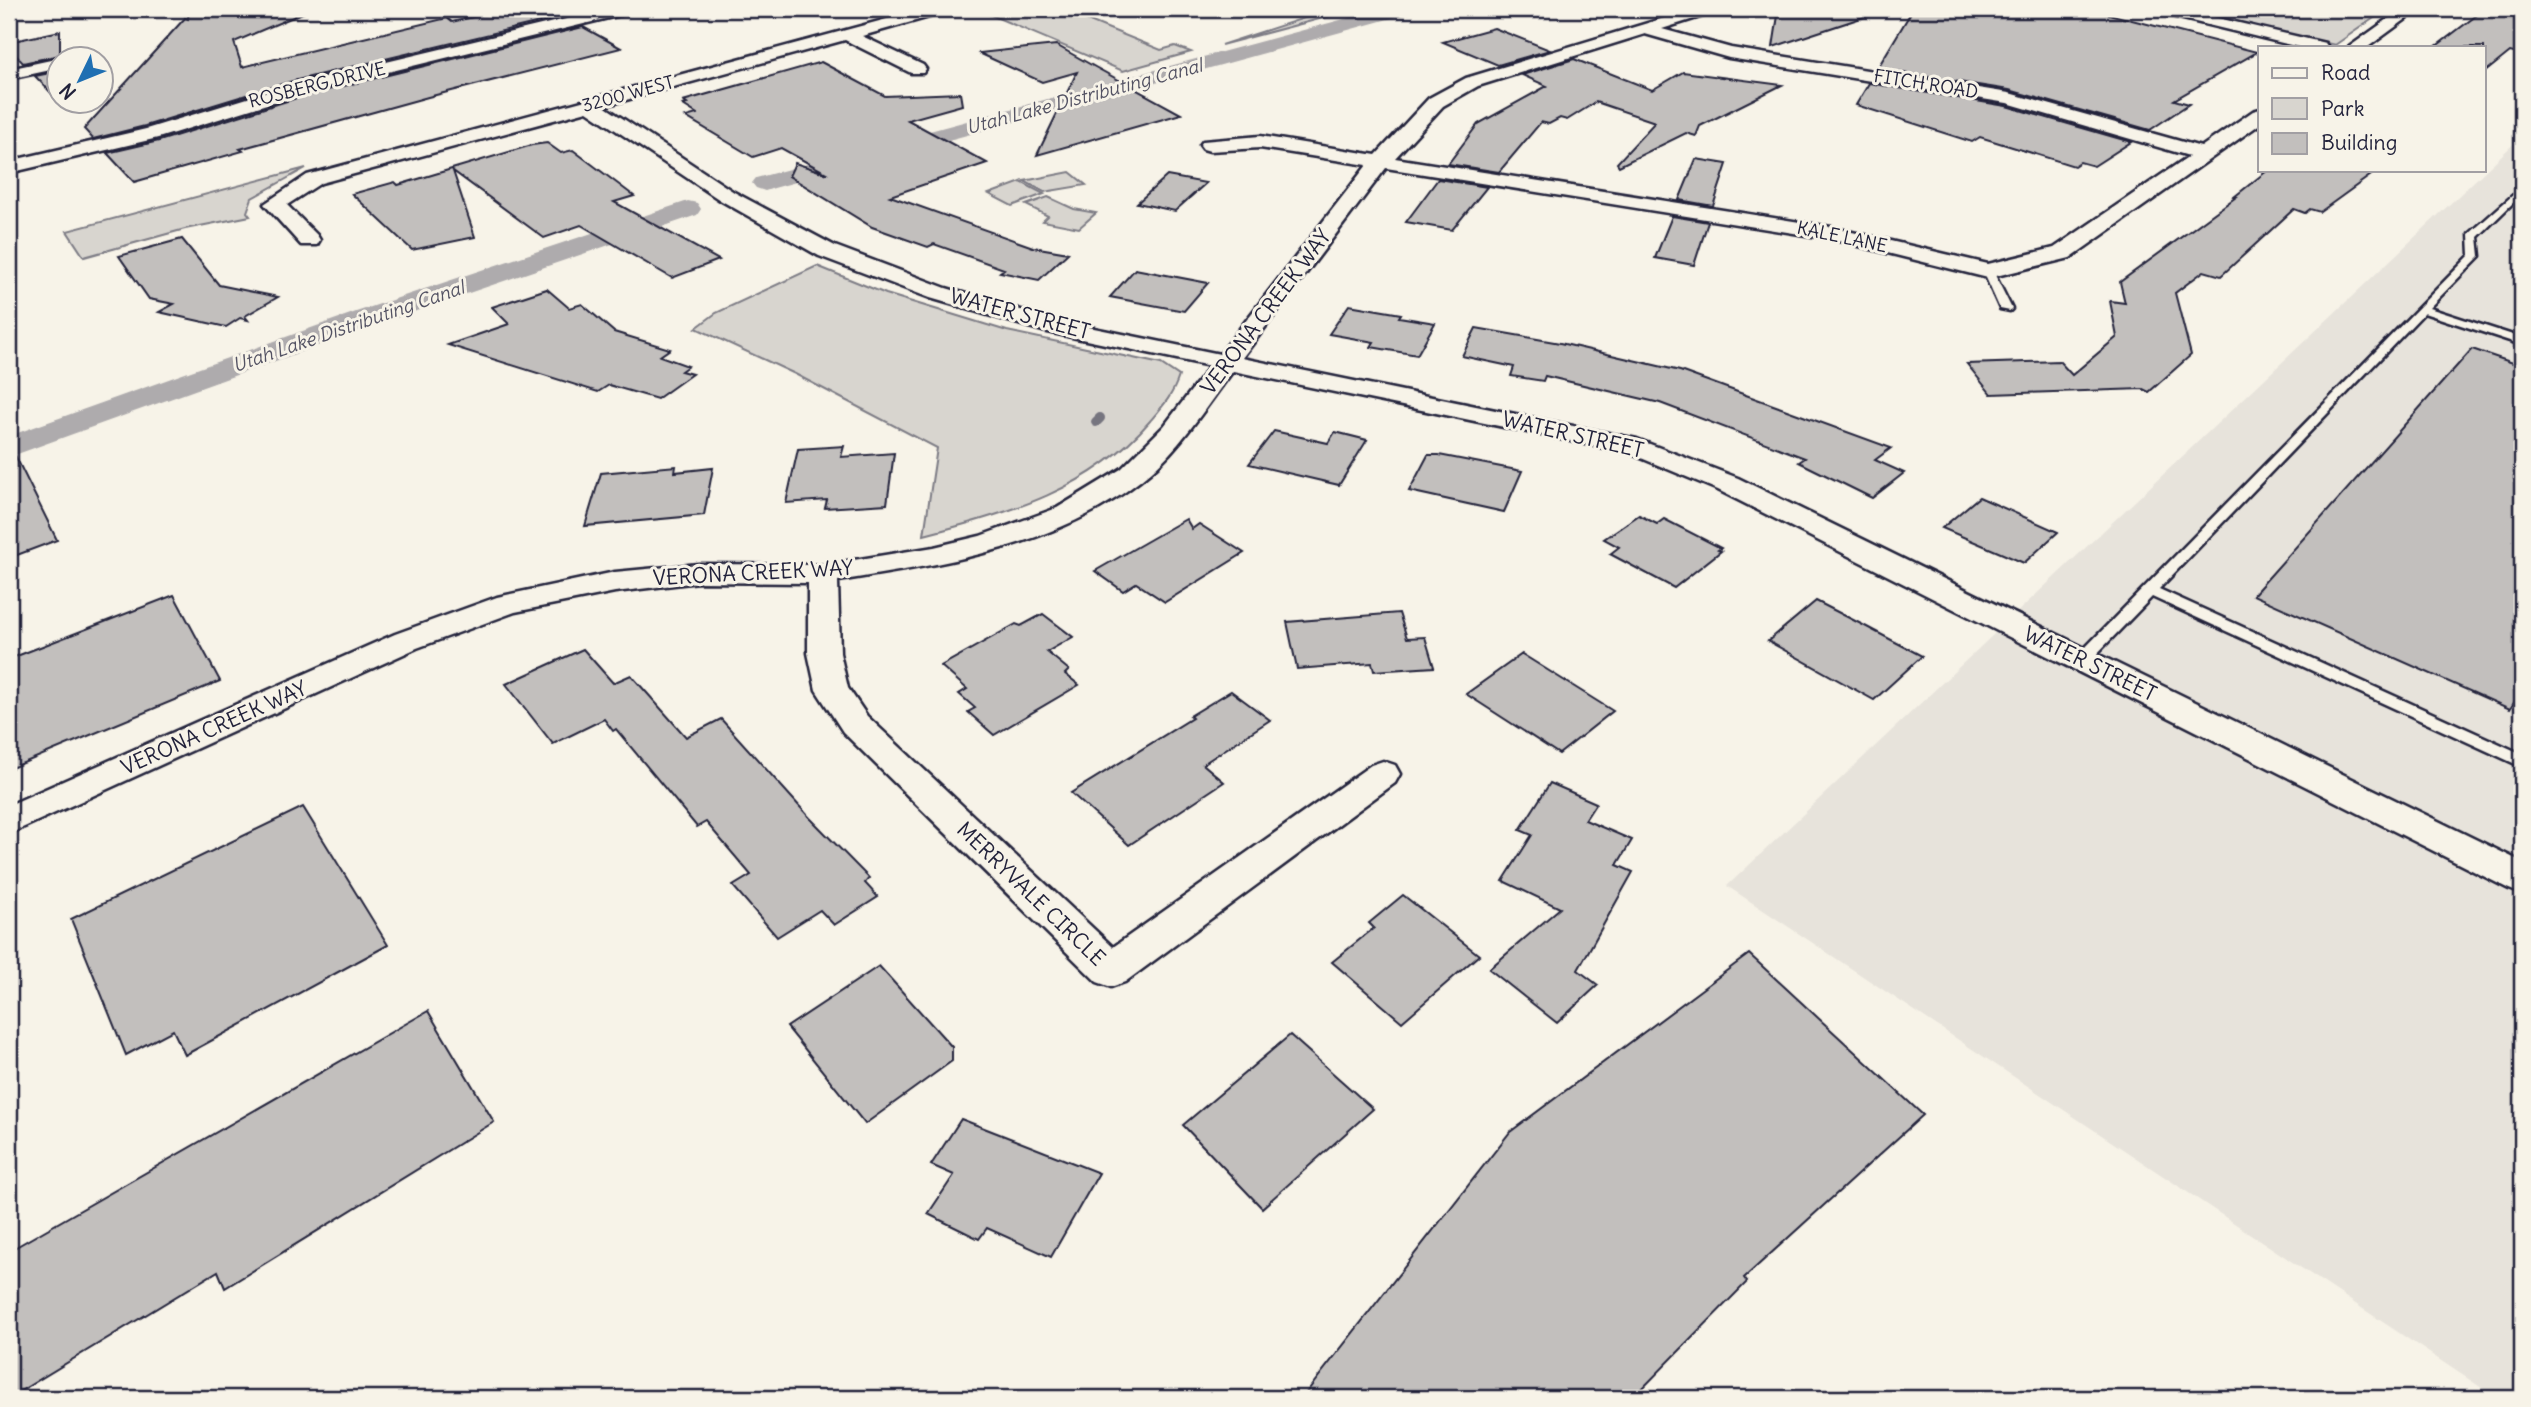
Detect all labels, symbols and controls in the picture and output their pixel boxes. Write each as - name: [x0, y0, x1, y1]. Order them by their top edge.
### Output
- north arrow: [46, 46, 116, 116]
- legend: [2258, 46, 2486, 172]
- water label: Utah Lake Distributing Canal: [963, 52, 1207, 139]
- street label: ROSBERG DRIVE: [246, 56, 388, 113]
- text: Road: [2321, 59, 2370, 86]
- street label: FITCH ROAD: [1872, 64, 1980, 103]
- street label: 3200 WEST: [579, 70, 676, 117]
- text: N: [54, 79, 81, 105]
- text: Park: [2321, 95, 2364, 122]
- text: Building: [2321, 129, 2397, 156]
- street label: KALE LANE: [1795, 216, 1889, 257]
- street label: VERONA CREEK WAY: [1194, 223, 1337, 400]
- water label: Utah Lake Distributing Canal: [229, 274, 470, 377]
- street label: WATER STREET: [947, 282, 1093, 345]
- street label: WATER STREET: [1500, 405, 1646, 464]
- street label: VERONA CREEK WAY: [652, 554, 854, 591]
- street label: WATER STREET: [2019, 620, 2161, 707]
- street label: VERONA CREEK WAY: [117, 674, 311, 781]
- street label: MERRYVALE CIRCLE: [951, 816, 1111, 971]

